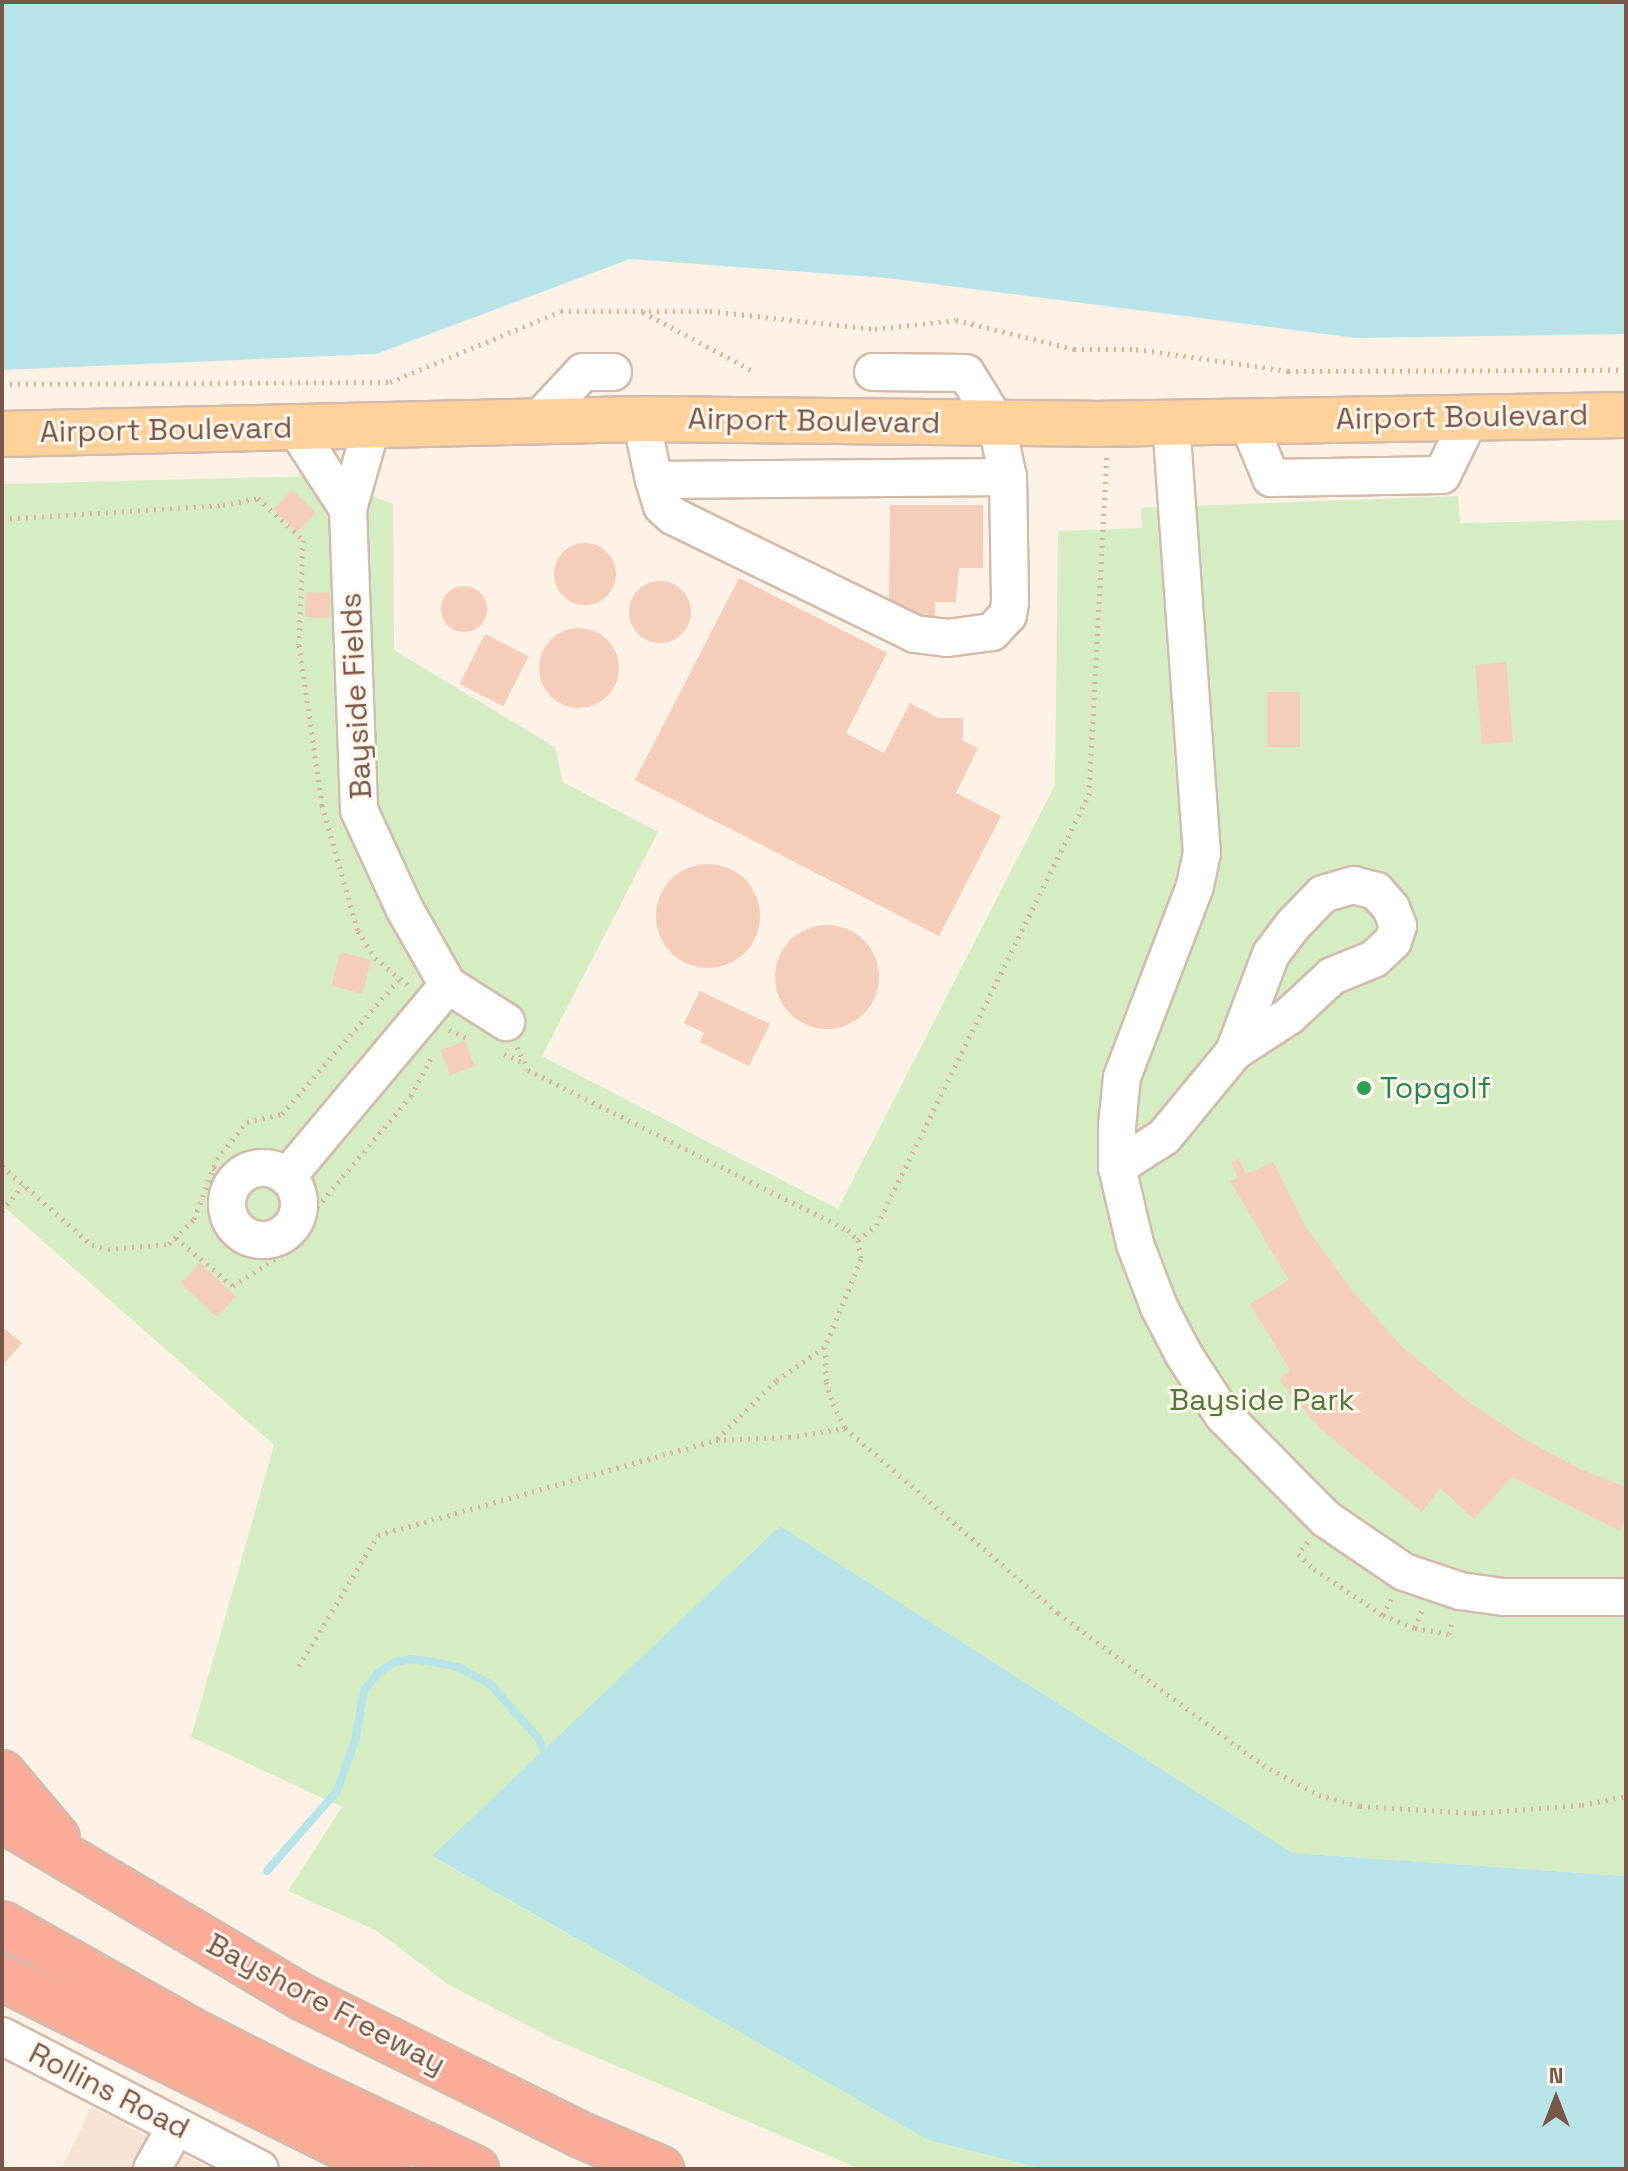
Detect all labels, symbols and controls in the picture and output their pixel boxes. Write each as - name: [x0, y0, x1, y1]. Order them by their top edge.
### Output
- street label: Airport Boulevard: [1335, 397, 1589, 437]
- street label: Airport Boulevard: [687, 401, 941, 441]
- street label: Airport Boulevard: [39, 410, 293, 450]
- street label: Bayside Fields: [333, 592, 379, 800]
- place label: Topgolf: [1380, 1070, 1491, 1106]
- marker: Topgolf: [1355, 1079, 1373, 1097]
- park label: Bayside Park: [1169, 1382, 1355, 1418]
- street label: Bayshore Freeway: [200, 1926, 452, 2082]
- street label: Rollins Road: [23, 2035, 195, 2147]
- north arrow: [1516, 2059, 1596, 2139]
- text: N: [1549, 2061, 1563, 2089]

